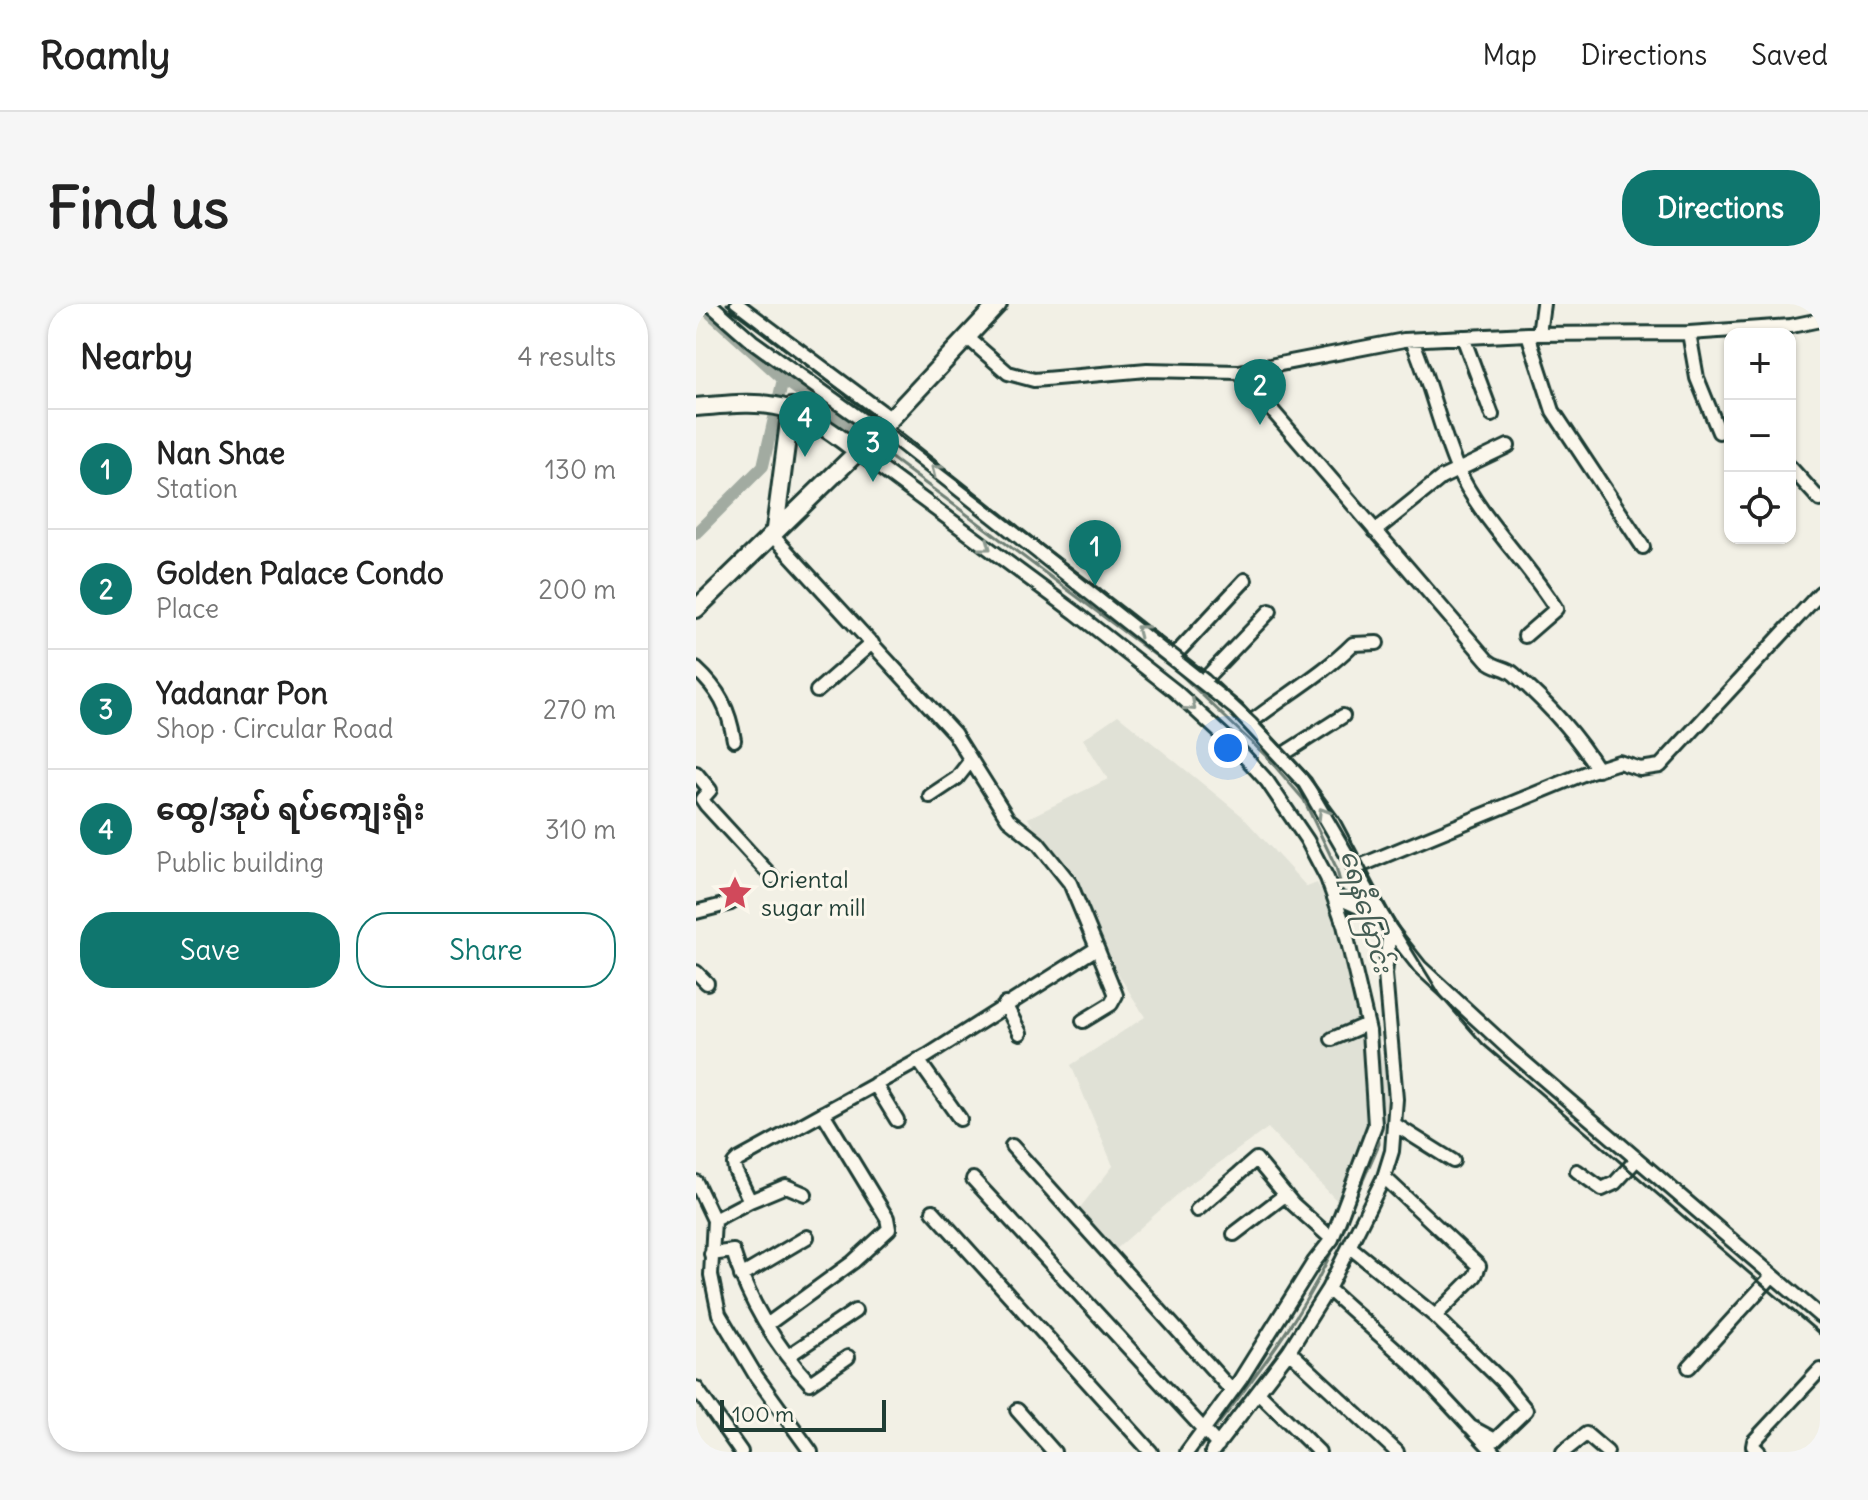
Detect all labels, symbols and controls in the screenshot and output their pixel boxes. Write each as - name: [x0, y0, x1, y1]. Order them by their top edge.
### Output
- text: Roamly: [40, 32, 170, 79]
- text: Map: [1482, 37, 1537, 73]
- text: Directions: [1581, 37, 1707, 73]
- text: Saved: [1751, 37, 1828, 73]
- button: Directions: [1622, 170, 1820, 246]
- text: Find us: [48, 173, 229, 243]
- map controls: [1724, 328, 1796, 544]
- button: +: [1724, 328, 1796, 400]
- text: Nearby: [80, 335, 193, 378]
- text: 4 results: [518, 340, 616, 373]
- pin: 2: [1234, 359, 1286, 425]
- pin: 4: [779, 391, 831, 457]
- button: −: [1724, 400, 1796, 472]
- pin: 3: [847, 416, 899, 482]
- text: Nan Shae: [156, 434, 285, 472]
- text: 1: [101, 453, 111, 486]
- text: 130 m: [545, 453, 616, 486]
- one-way arrow: [931, 465, 945, 480]
- text: Station: [156, 472, 238, 505]
- button: locate: [1724, 472, 1796, 544]
- pin: 1: [1069, 520, 1121, 586]
- one-way arrow: [977, 537, 991, 551]
- text: Golden Palace Condo: [156, 554, 444, 592]
- text: 2: [99, 573, 113, 606]
- text: 200 m: [539, 573, 616, 606]
- text: Place: [156, 592, 219, 625]
- one-way arrow: [1135, 626, 1150, 640]
- text: Yadanar Pon: [156, 674, 328, 712]
- text: 3: [99, 693, 113, 726]
- text: 270 m: [543, 693, 616, 726]
- one-way arrow: [1181, 696, 1196, 710]
- text: Shop · Circular Road: [156, 712, 393, 745]
- your location: [1208, 728, 1248, 768]
- text: ထွေ/အုပ် ရပ်ကျေးရုံး: [156, 790, 425, 828]
- one-way arrow: [1317, 807, 1333, 822]
- text: 4: [98, 813, 114, 846]
- text: 310 m: [545, 813, 616, 846]
- text: Public building: [156, 846, 324, 879]
- water label: ရေနီမြောင်း: [1328, 846, 1402, 980]
- place label: Oriental sugar mill: [761, 864, 866, 922]
- place icon: Oriental sugar mill: [716, 874, 754, 912]
- button: Save: [80, 912, 340, 988]
- button: Share: [356, 912, 616, 988]
- scale bar: [720, 1396, 886, 1432]
- text: 100 m: [732, 1400, 794, 1428]

